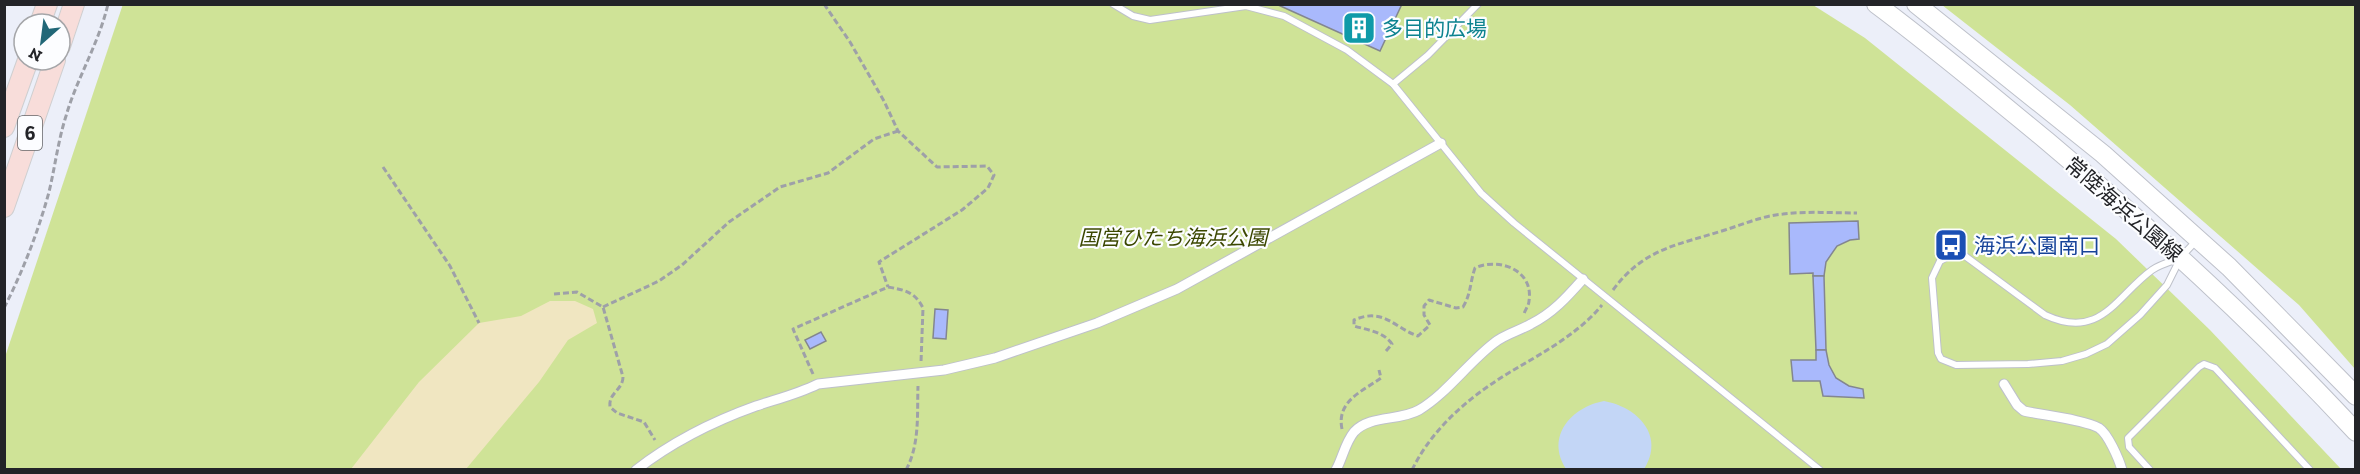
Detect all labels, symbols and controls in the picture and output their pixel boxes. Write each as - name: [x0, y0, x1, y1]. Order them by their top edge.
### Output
- building icon: 多目的広場: [1341, 10, 1377, 46]
- north arrow: [12, 12, 72, 72]
- place label: 多目的広場: [1382, 16, 1487, 41]
- text: N: [25, 44, 45, 66]
- road number: 6: [18, 116, 42, 150]
- street label: 常陸海浜公園線: [2060, 151, 2188, 267]
- park label: 国営ひたち海浜公園: [1079, 225, 1270, 250]
- bus stop icon: 海浜公園南口: [1933, 227, 1969, 263]
- place label: 海浜公園南口: [1974, 233, 2100, 258]

